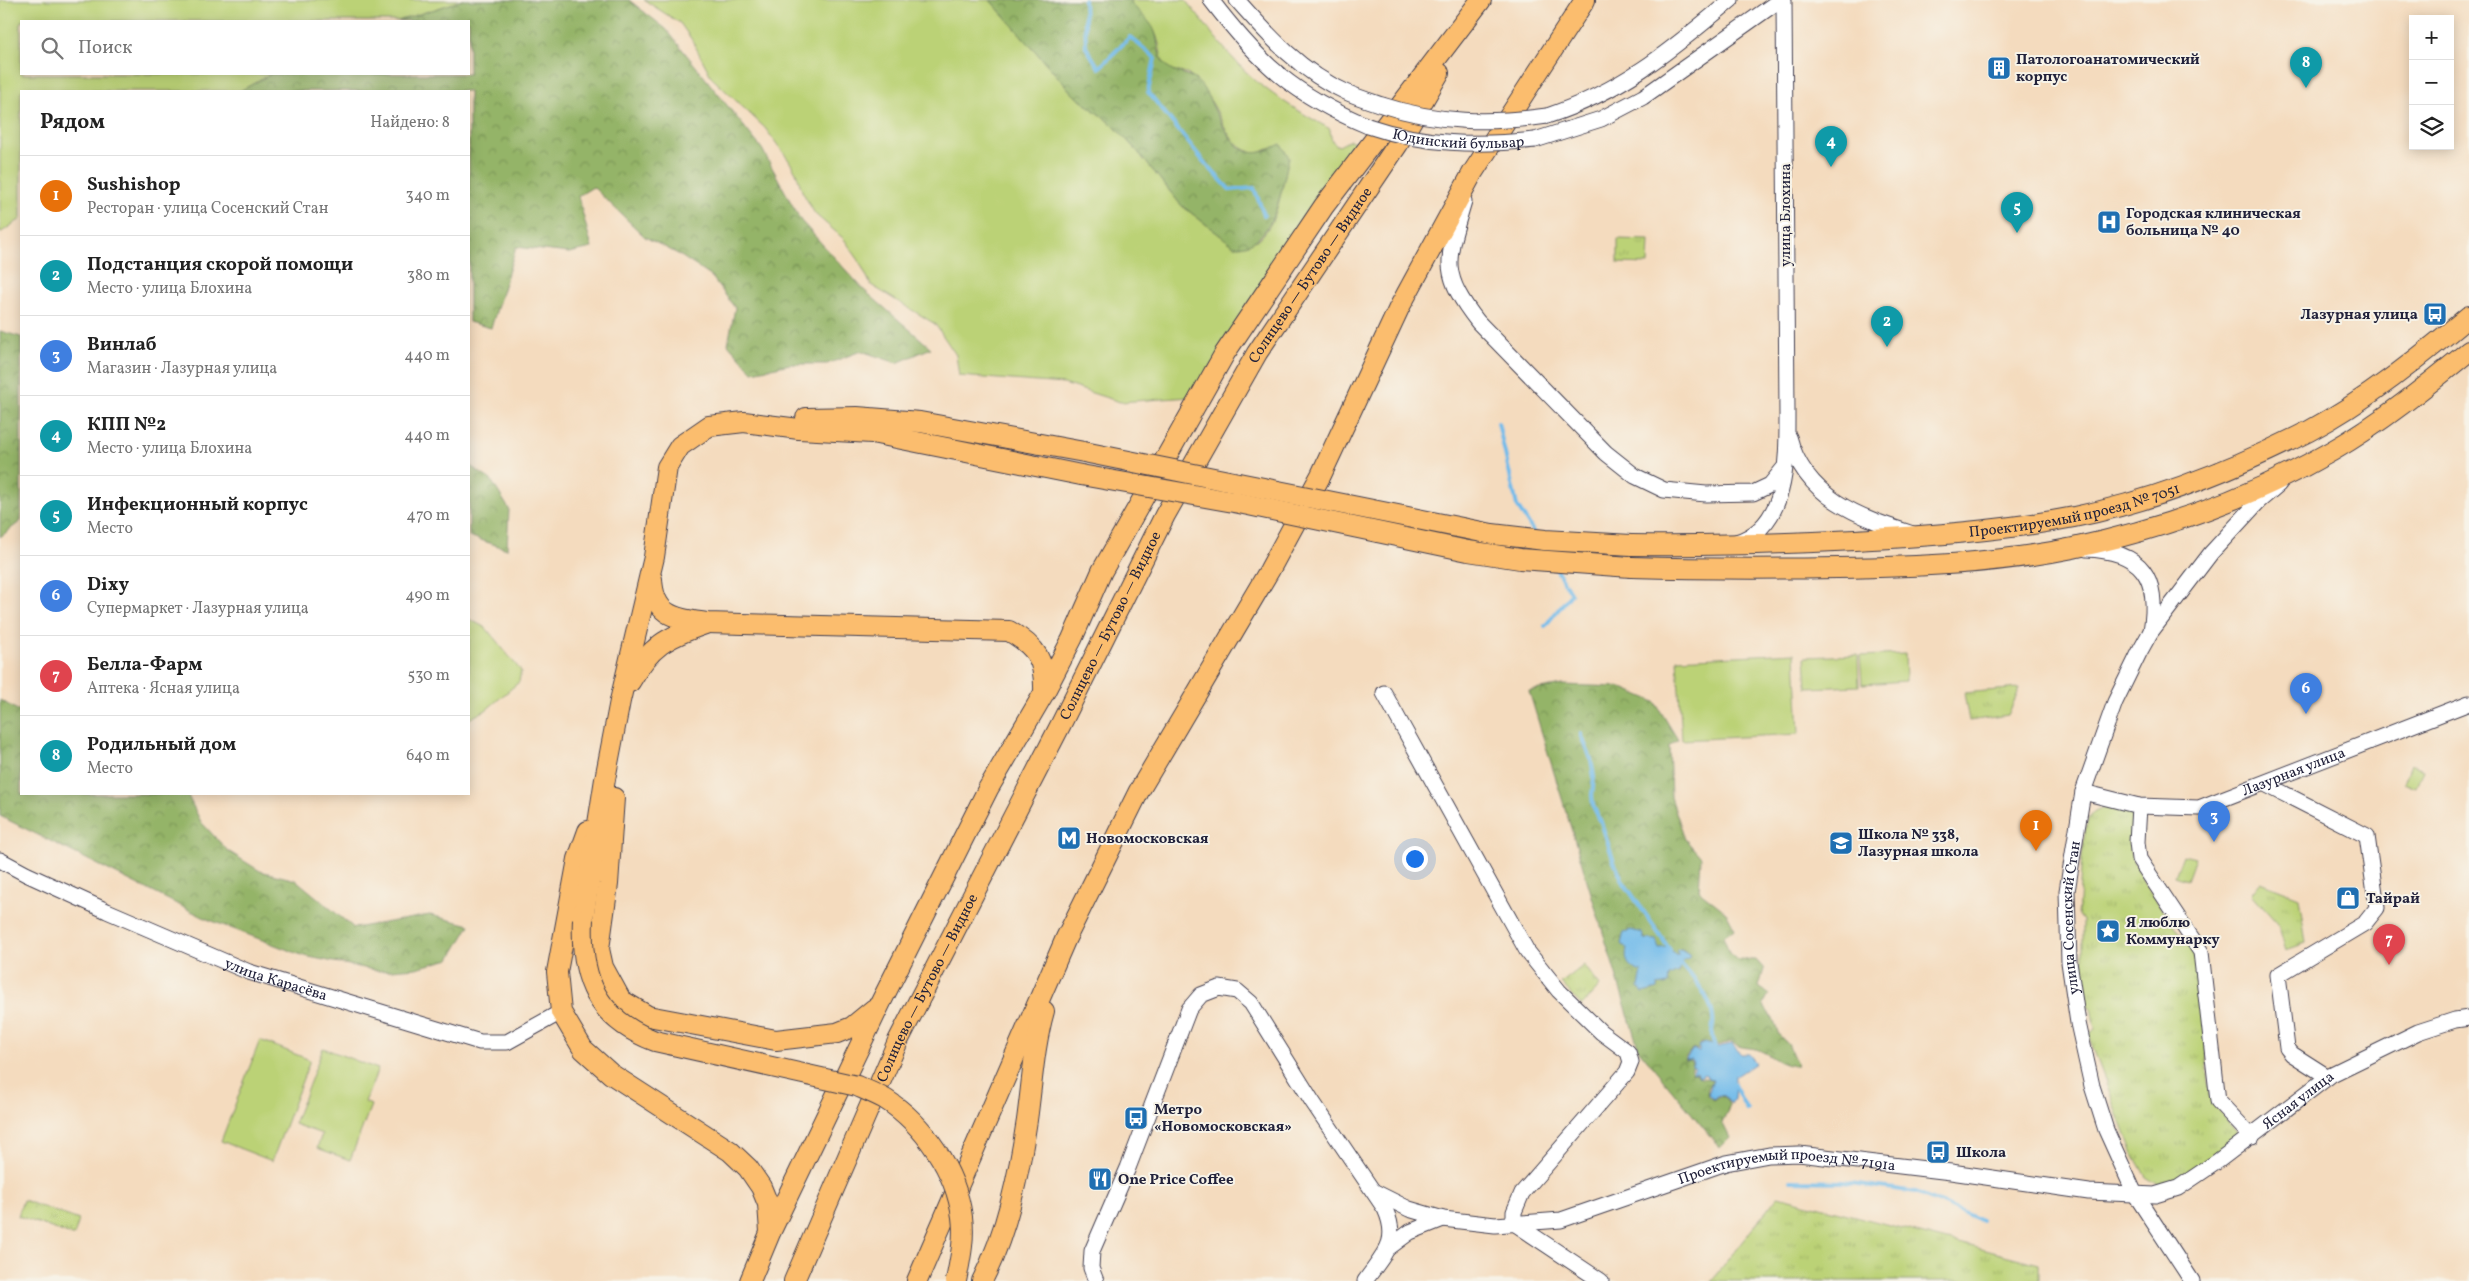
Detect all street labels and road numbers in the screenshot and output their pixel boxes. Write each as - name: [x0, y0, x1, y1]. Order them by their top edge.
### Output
- street label: Юдинский бульвар: [1390, 125, 1525, 155]
- street label: улица Блохина: [1776, 163, 1797, 267]
- street label: Солнцево — Бутово — Видное: [1244, 183, 1378, 368]
- street label: Проектируемый проезд № 7051: [1968, 479, 2183, 544]
- street label: Солнцево — Бутово — Видное: [1055, 528, 1167, 724]
- street label: Лазурная улица: [2239, 743, 2349, 802]
- street label: улица Сосенский Стан: [2057, 839, 2087, 996]
- street label: Солнцево — Бутово — Видное: [872, 890, 984, 1086]
- street label: улица Карасёва: [221, 954, 330, 1007]
- street label: Ясная улица: [2259, 1067, 2339, 1135]
- street label: Проектируемый проезд № 7191а: [1675, 1145, 1896, 1191]

